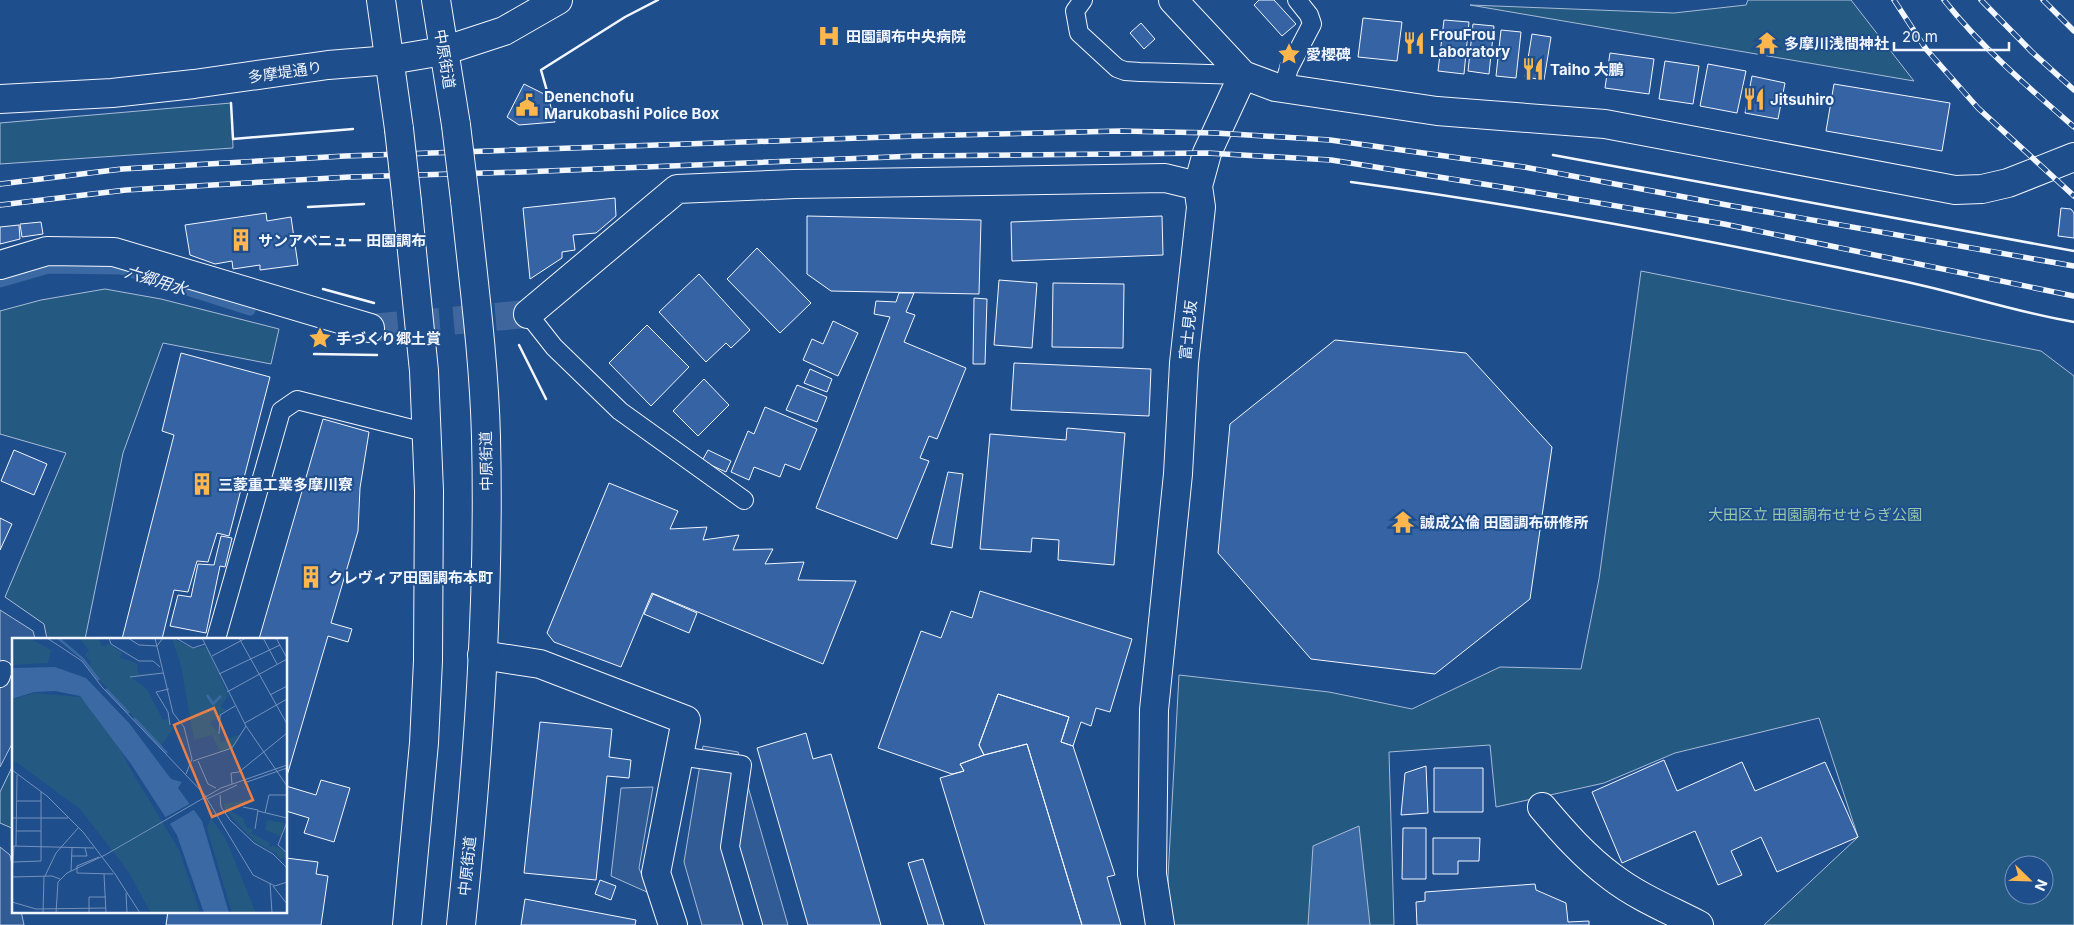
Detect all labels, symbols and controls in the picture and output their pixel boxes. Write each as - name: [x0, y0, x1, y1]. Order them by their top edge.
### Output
- scale bar: [1894, 20, 2009, 52]
- hospital icon: 田園調布中央病院: [816, 23, 842, 49]
- place label: FrouFrou Laboratory: [1430, 25, 1510, 61]
- place label: 田園調布中央病院: [846, 27, 966, 46]
- text: 20 m: [1902, 27, 1938, 46]
- street label: 中原街道: [431, 28, 459, 90]
- restaurant icon: FrouFrou Laboratory: [1401, 30, 1427, 56]
- temple icon: 多摩川浅間神社: [1754, 30, 1780, 56]
- place label: 多摩川浅間神社: [1784, 34, 1889, 53]
- place icon: 愛櫻碑: [1276, 41, 1302, 67]
- place label: 愛櫻碑: [1306, 45, 1351, 64]
- restaurant icon: Taiho 大鵬: [1520, 56, 1546, 82]
- street label: 多摩堤通り: [247, 57, 323, 87]
- place label: Taiho 大鵬: [1550, 60, 1624, 79]
- restaurant icon: Jitsuhiro: [1741, 86, 1767, 112]
- place label: Denenchofu Marukobashi Police Box: [544, 87, 719, 123]
- place label: Jitsuhiro: [1770, 90, 1834, 109]
- public building icon: Denenchofu Marukobashi Police Box: [514, 92, 540, 118]
- building icon: サンアベニュー 田園調布: [228, 227, 254, 253]
- place label: サンアベニュー 田園調布: [258, 231, 426, 250]
- water label: 六郷用水: [122, 261, 191, 300]
- street label: 富士見坂: [1175, 299, 1201, 361]
- place icon: 手づくり郷土賞: [307, 325, 333, 351]
- place label: 手づくり郷土賞: [336, 329, 441, 348]
- street label: 中原街道: [476, 431, 496, 491]
- building icon: 三菱重工業多摩川寮: [189, 471, 215, 497]
- place label: 三菱重工業多摩川寮: [218, 475, 353, 494]
- park label: 大田区立 田園調布せせらぎ公園: [1708, 505, 1922, 524]
- temple icon: 誠成公倫 田園調布研修所: [1390, 509, 1416, 535]
- place label: 誠成公倫 田園調布研修所: [1420, 513, 1589, 532]
- building icon: クレヴィア田園調布本町: [298, 564, 324, 590]
- place label: クレヴィア田園調布本町: [328, 568, 493, 587]
- inset map: [12, 638, 288, 912]
- street label: 中原街道: [454, 835, 480, 897]
- north arrow: [2004, 855, 2054, 905]
- text: N: [2032, 877, 2051, 894]

